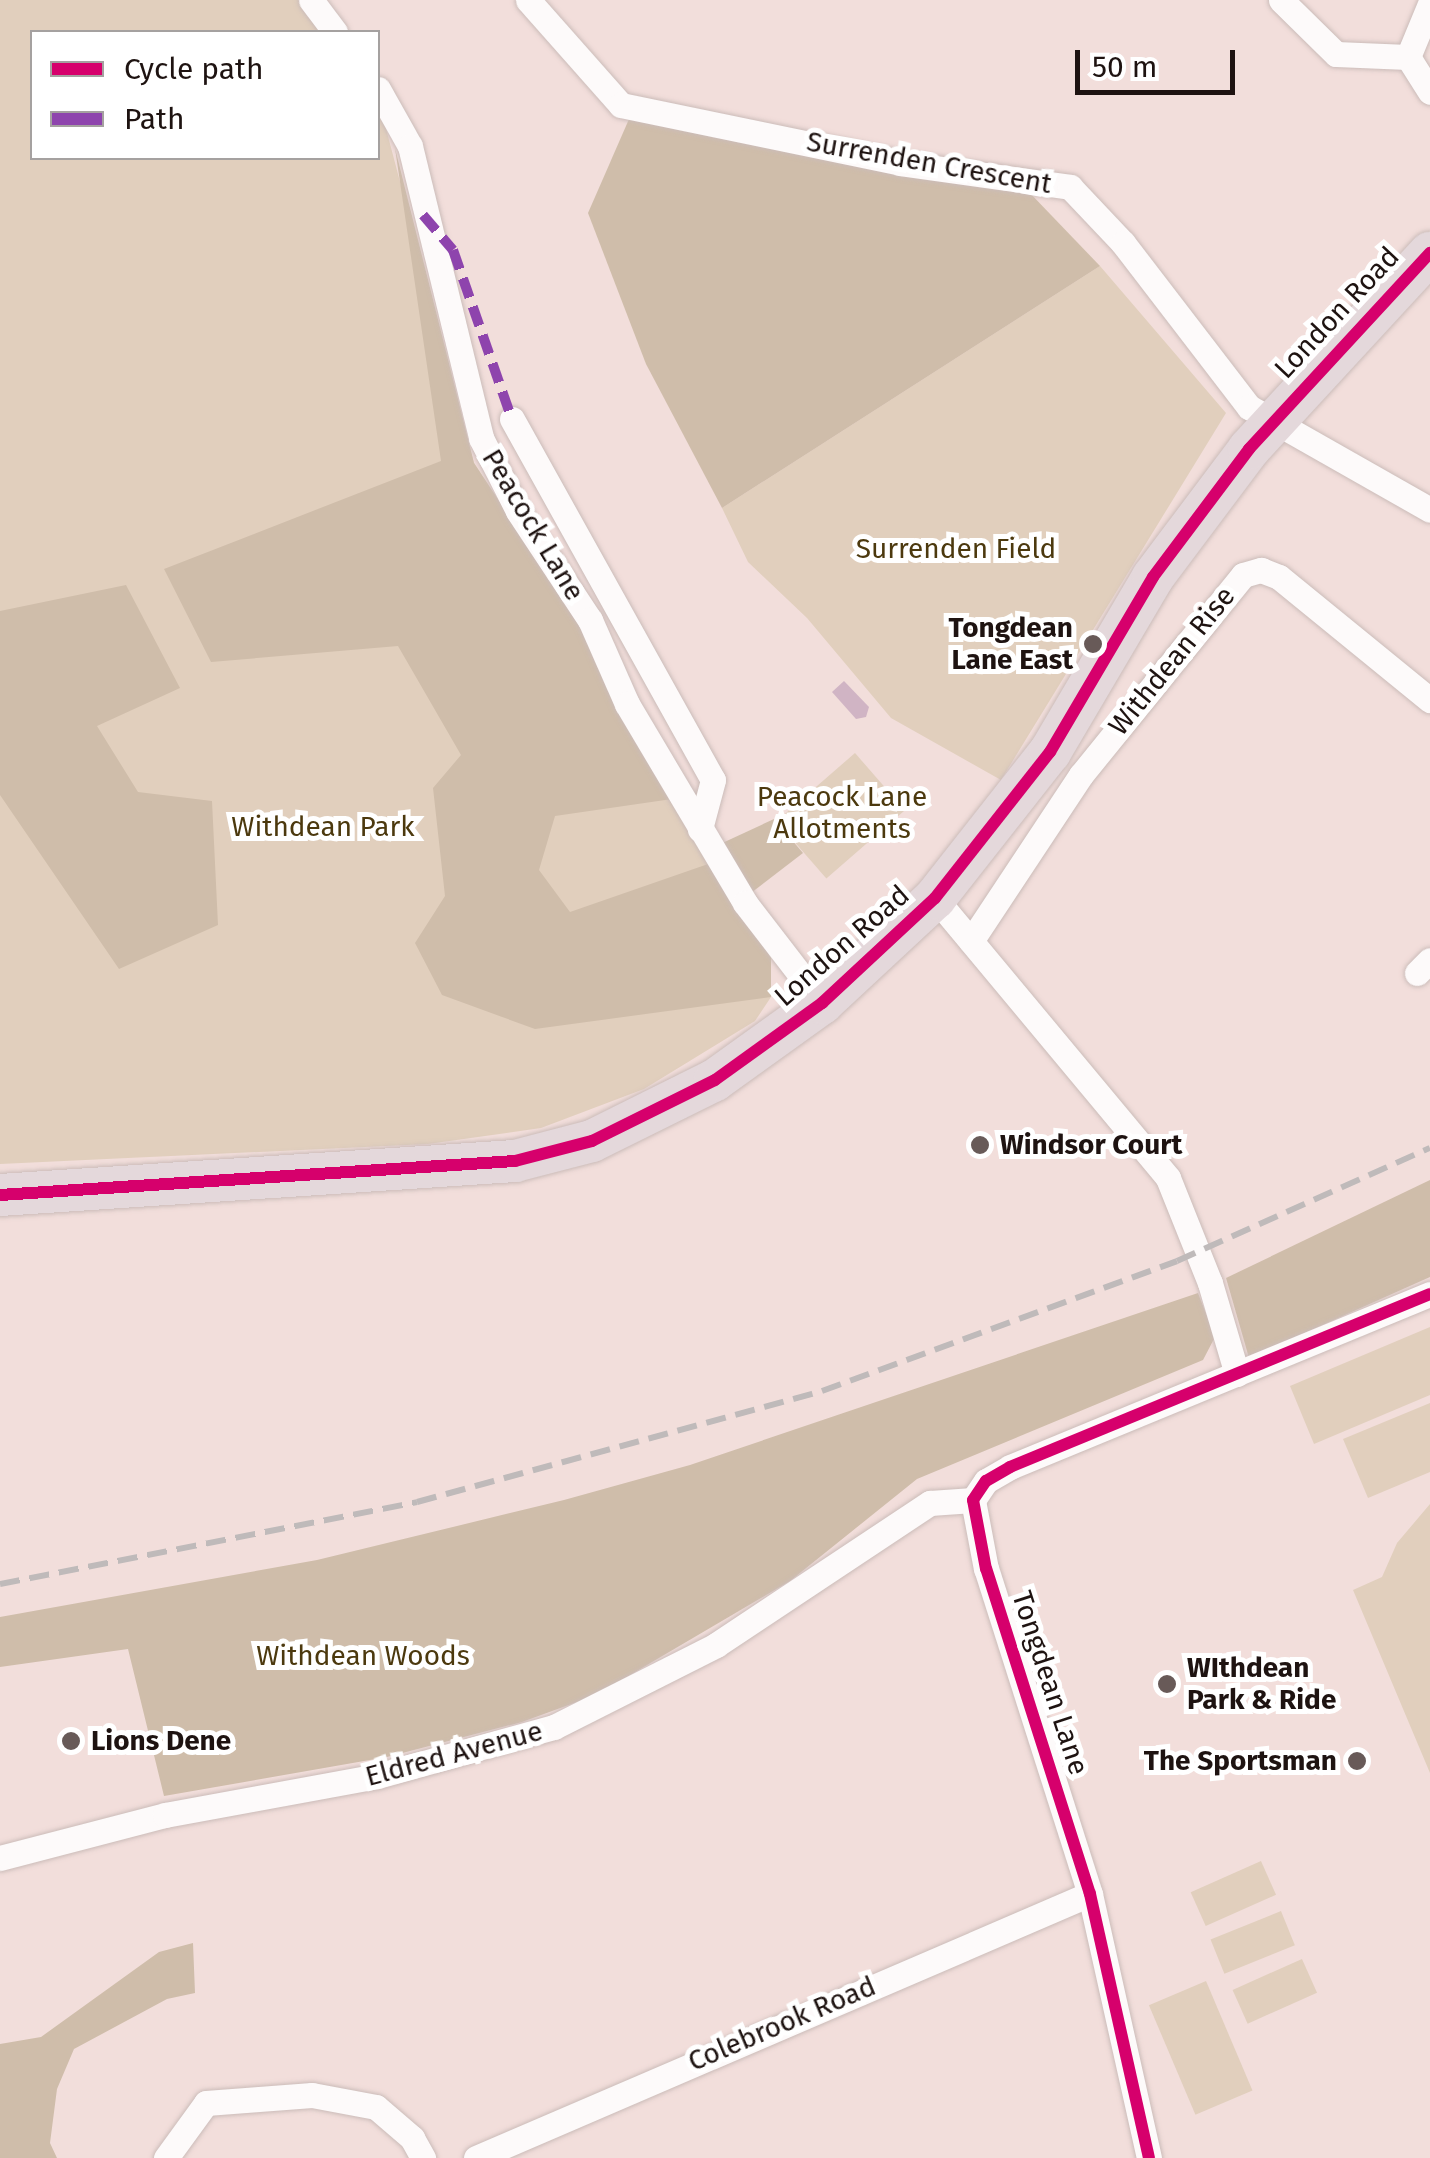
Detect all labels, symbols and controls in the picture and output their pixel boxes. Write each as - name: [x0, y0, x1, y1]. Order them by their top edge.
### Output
- legend: [30, 30, 380, 160]
- scale bar: [1080, 30, 1240, 92]
- text: 50 m: [1092, 49, 1157, 85]
- text: Cycle path: [124, 51, 263, 87]
- text: Path: [124, 101, 185, 137]
- street label: Surrenden Crescent: [804, 125, 1054, 201]
- street label: London Road: [1268, 240, 1406, 386]
- street label: Peacock Lane: [475, 443, 591, 607]
- park label: Surrenden Field: [856, 532, 1056, 566]
- street label: Withdean Rise: [1102, 580, 1242, 742]
- place label: Tongdean Lane East: [949, 611, 1073, 677]
- marker: Tongdean Lane East: [1082, 633, 1104, 655]
- park label: Peacock Lane Allotments: [757, 780, 927, 846]
- park label: Withdean Park: [231, 810, 415, 844]
- street label: London Road: [768, 878, 916, 1014]
- place label: Windsor Court: [1000, 1128, 1182, 1162]
- marker: Windsor Court: [969, 1134, 991, 1156]
- street label: Tongdean Lane: [1004, 1587, 1096, 1779]
- park label: Withdean Woods: [256, 1639, 470, 1673]
- place label: WIthdean Park & Ride: [1187, 1651, 1336, 1717]
- marker: WIthdean Park & Ride: [1156, 1673, 1178, 1695]
- street label: Eldred Avenue: [362, 1714, 546, 1794]
- place label: Lions Dene: [91, 1724, 231, 1758]
- marker: Lions Dene: [60, 1730, 82, 1752]
- place label: The Sportsman: [1144, 1744, 1337, 1778]
- marker: The Sportsman: [1346, 1750, 1368, 1772]
- street label: Colebrook Road: [683, 1969, 881, 2079]

